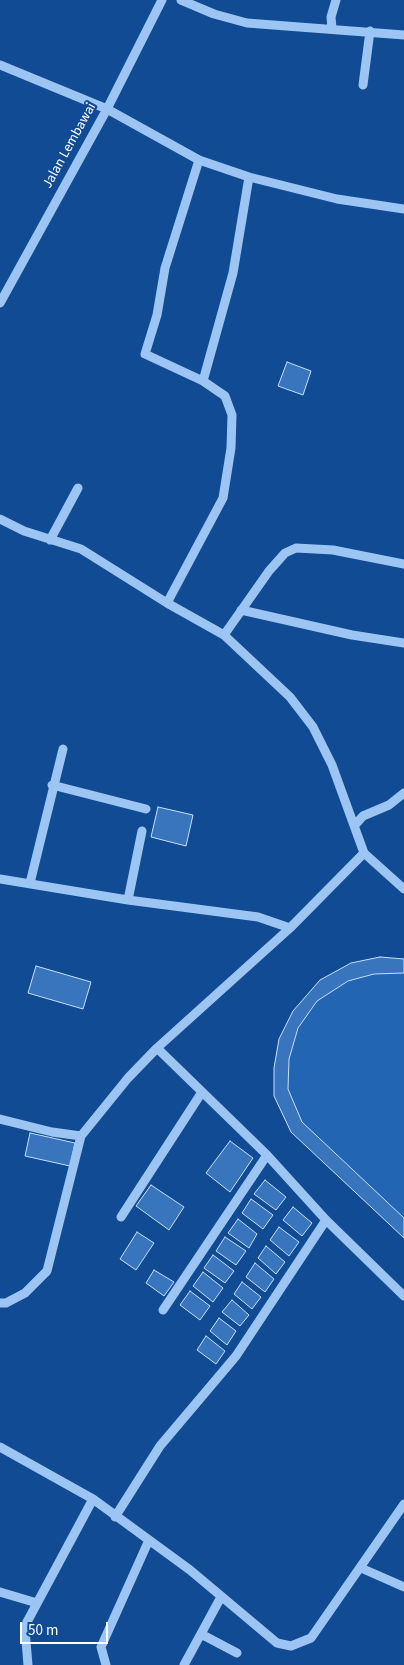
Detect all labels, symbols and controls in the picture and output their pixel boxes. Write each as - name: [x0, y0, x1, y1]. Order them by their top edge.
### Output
- street label: Jalan Lembawai: [40, 100, 100, 192]
- scale bar: [22, 1612, 110, 1644]
- text: 50 m: [28, 1620, 58, 1641]

